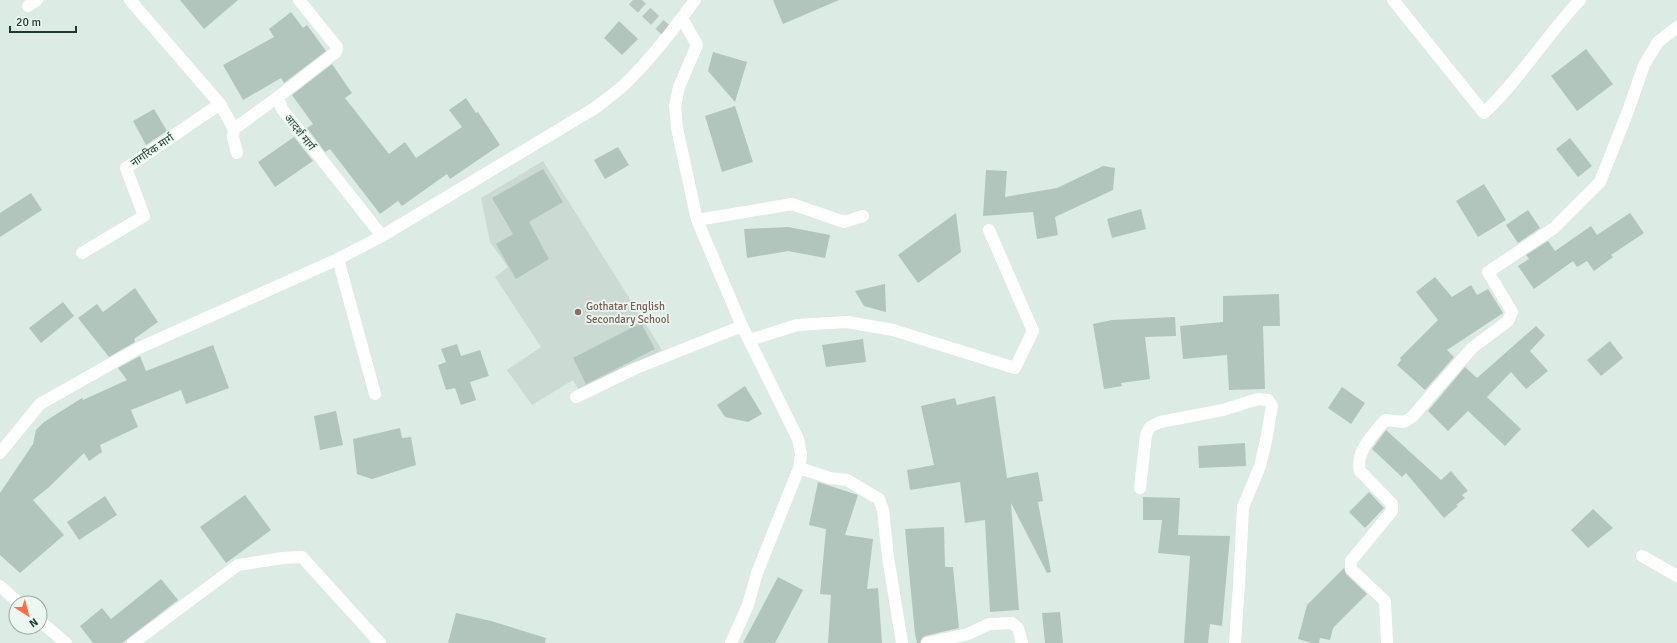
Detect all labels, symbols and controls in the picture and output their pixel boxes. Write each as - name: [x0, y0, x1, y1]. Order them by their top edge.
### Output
- scale bar: [10, 8, 76, 34]
- text: 20 m: [16, 15, 41, 30]
- street label: आदर्श मार्ग: [281, 112, 318, 154]
- street label: नागरिक मार्ग: [128, 131, 177, 169]
- place label: Gothatar English Secondary School: [586, 300, 670, 326]
- marker: Gothatar English Secondary School: [573, 307, 583, 317]
- north arrow: [8, 595, 48, 635]
- text: N: [27, 615, 41, 630]

